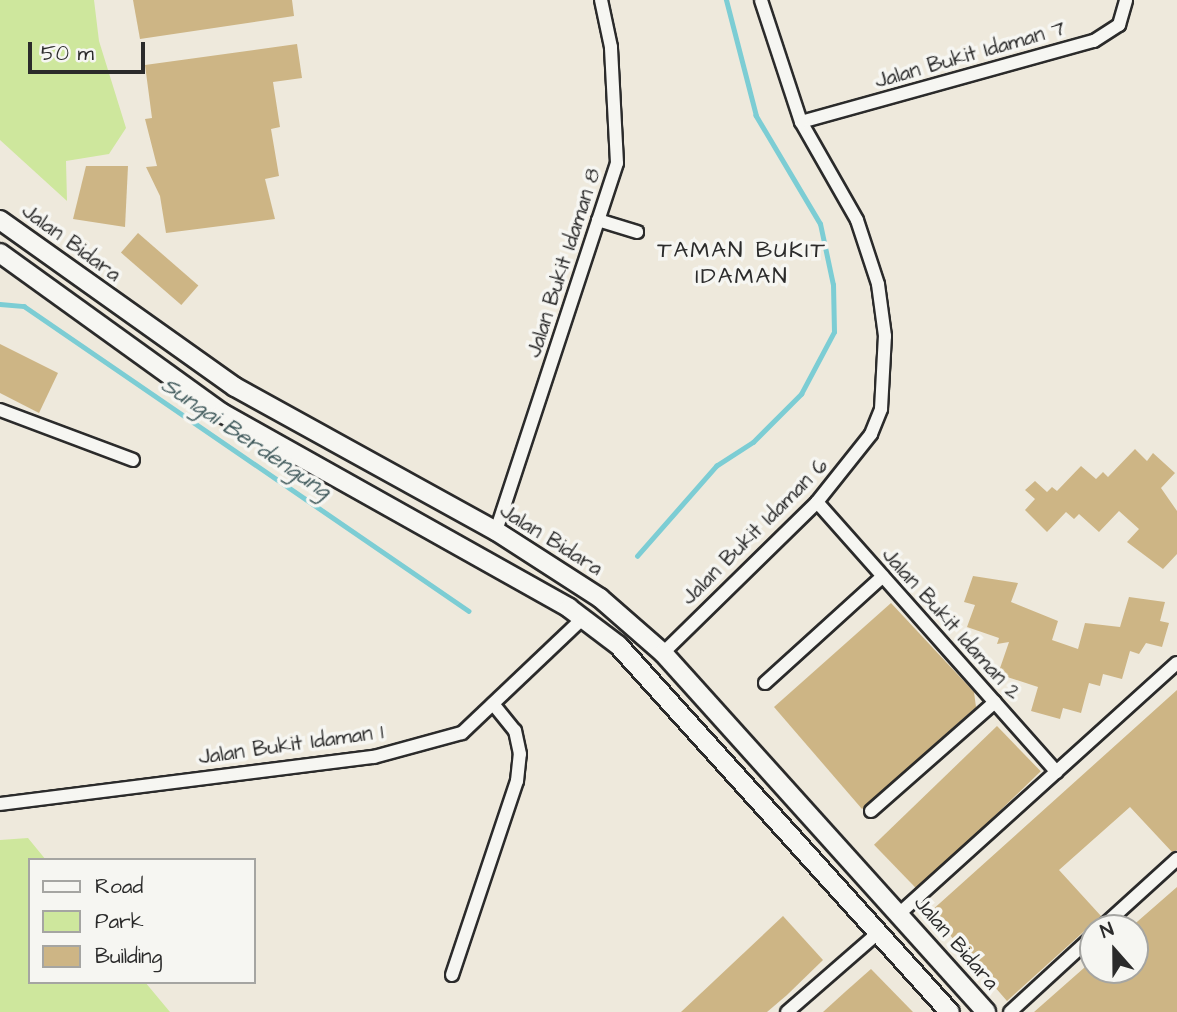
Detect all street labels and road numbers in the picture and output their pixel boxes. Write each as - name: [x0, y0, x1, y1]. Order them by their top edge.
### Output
- street label: Jalan Bukit Idaman 7: [872, 16, 1068, 94]
- street label: Jalan Bukit Idaman 8: [522, 165, 606, 361]
- street label: Jalan Bidara: [16, 199, 126, 287]
- street label: Jalan Bukit Idaman 6: [676, 453, 834, 611]
- street label: Jalan Bidara: [495, 498, 607, 582]
- street label: Jalan Bukit Idaman 2: [876, 543, 1026, 705]
- street label: Jalan Bukit Idaman 1: [197, 720, 385, 770]
- street label: Jalan Bidara: [908, 891, 1004, 995]

